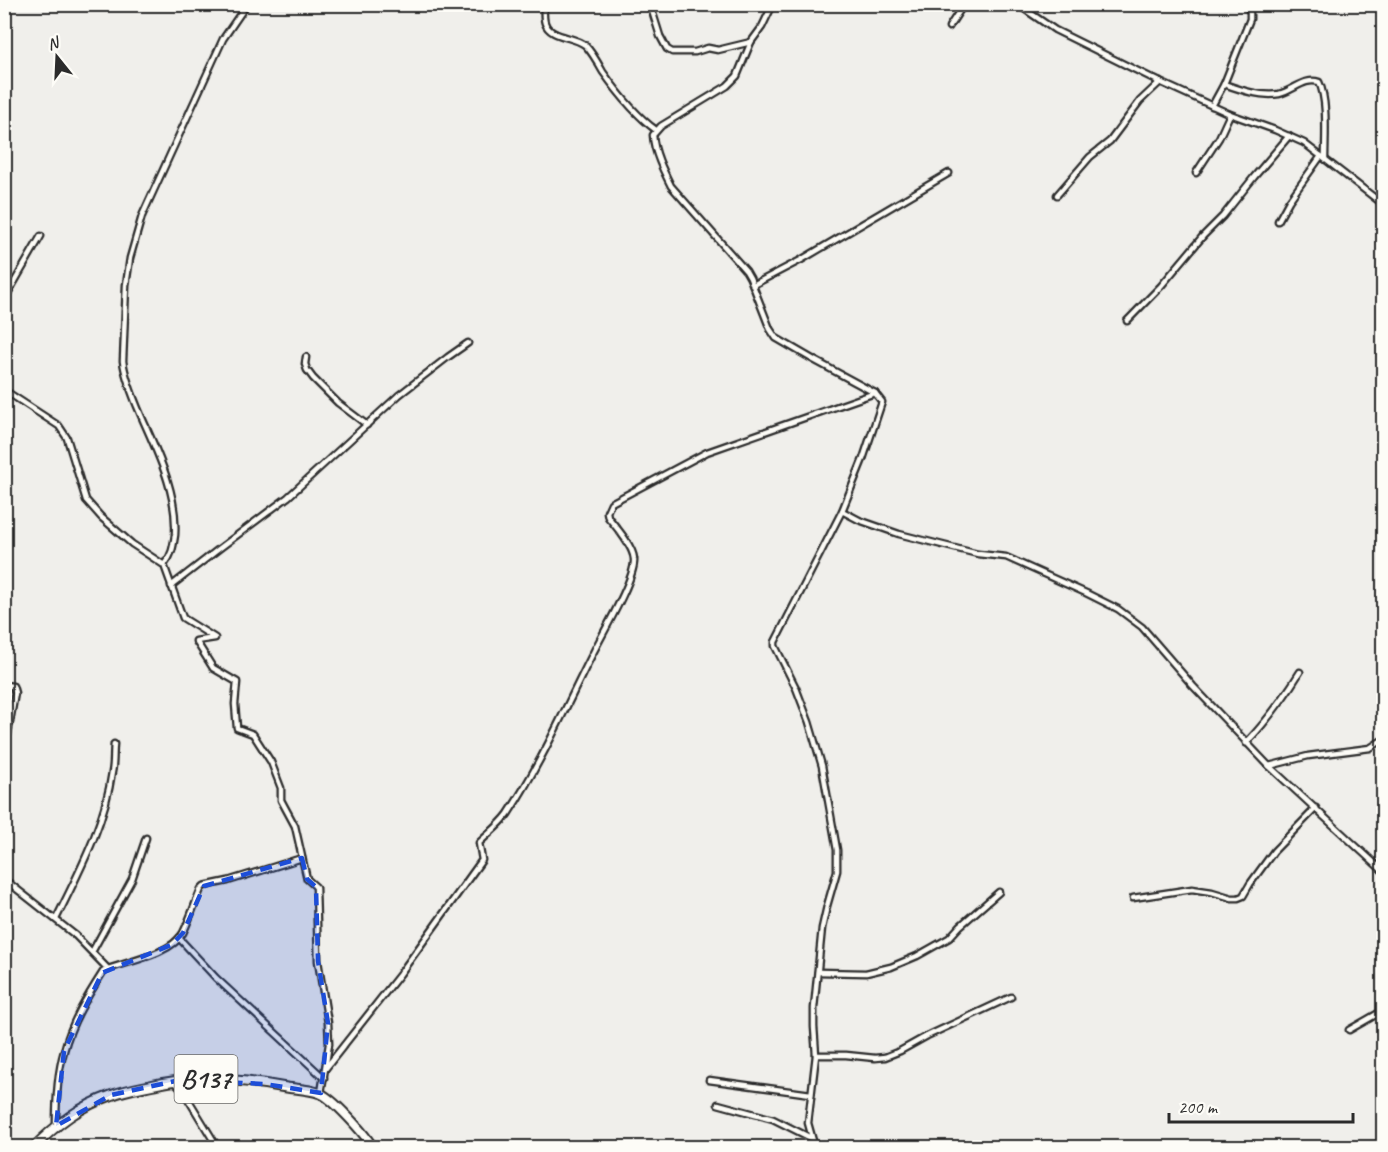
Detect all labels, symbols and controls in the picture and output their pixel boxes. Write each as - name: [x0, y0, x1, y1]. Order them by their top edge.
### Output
- north arrow: [27, 27, 87, 87]
- text: N: [45, 32, 63, 55]
- road number: B137: [174, 1055, 238, 1103]
- scale bar: [1169, 1086, 1354, 1124]
- text: 200 m: [1178, 1096, 1219, 1118]

